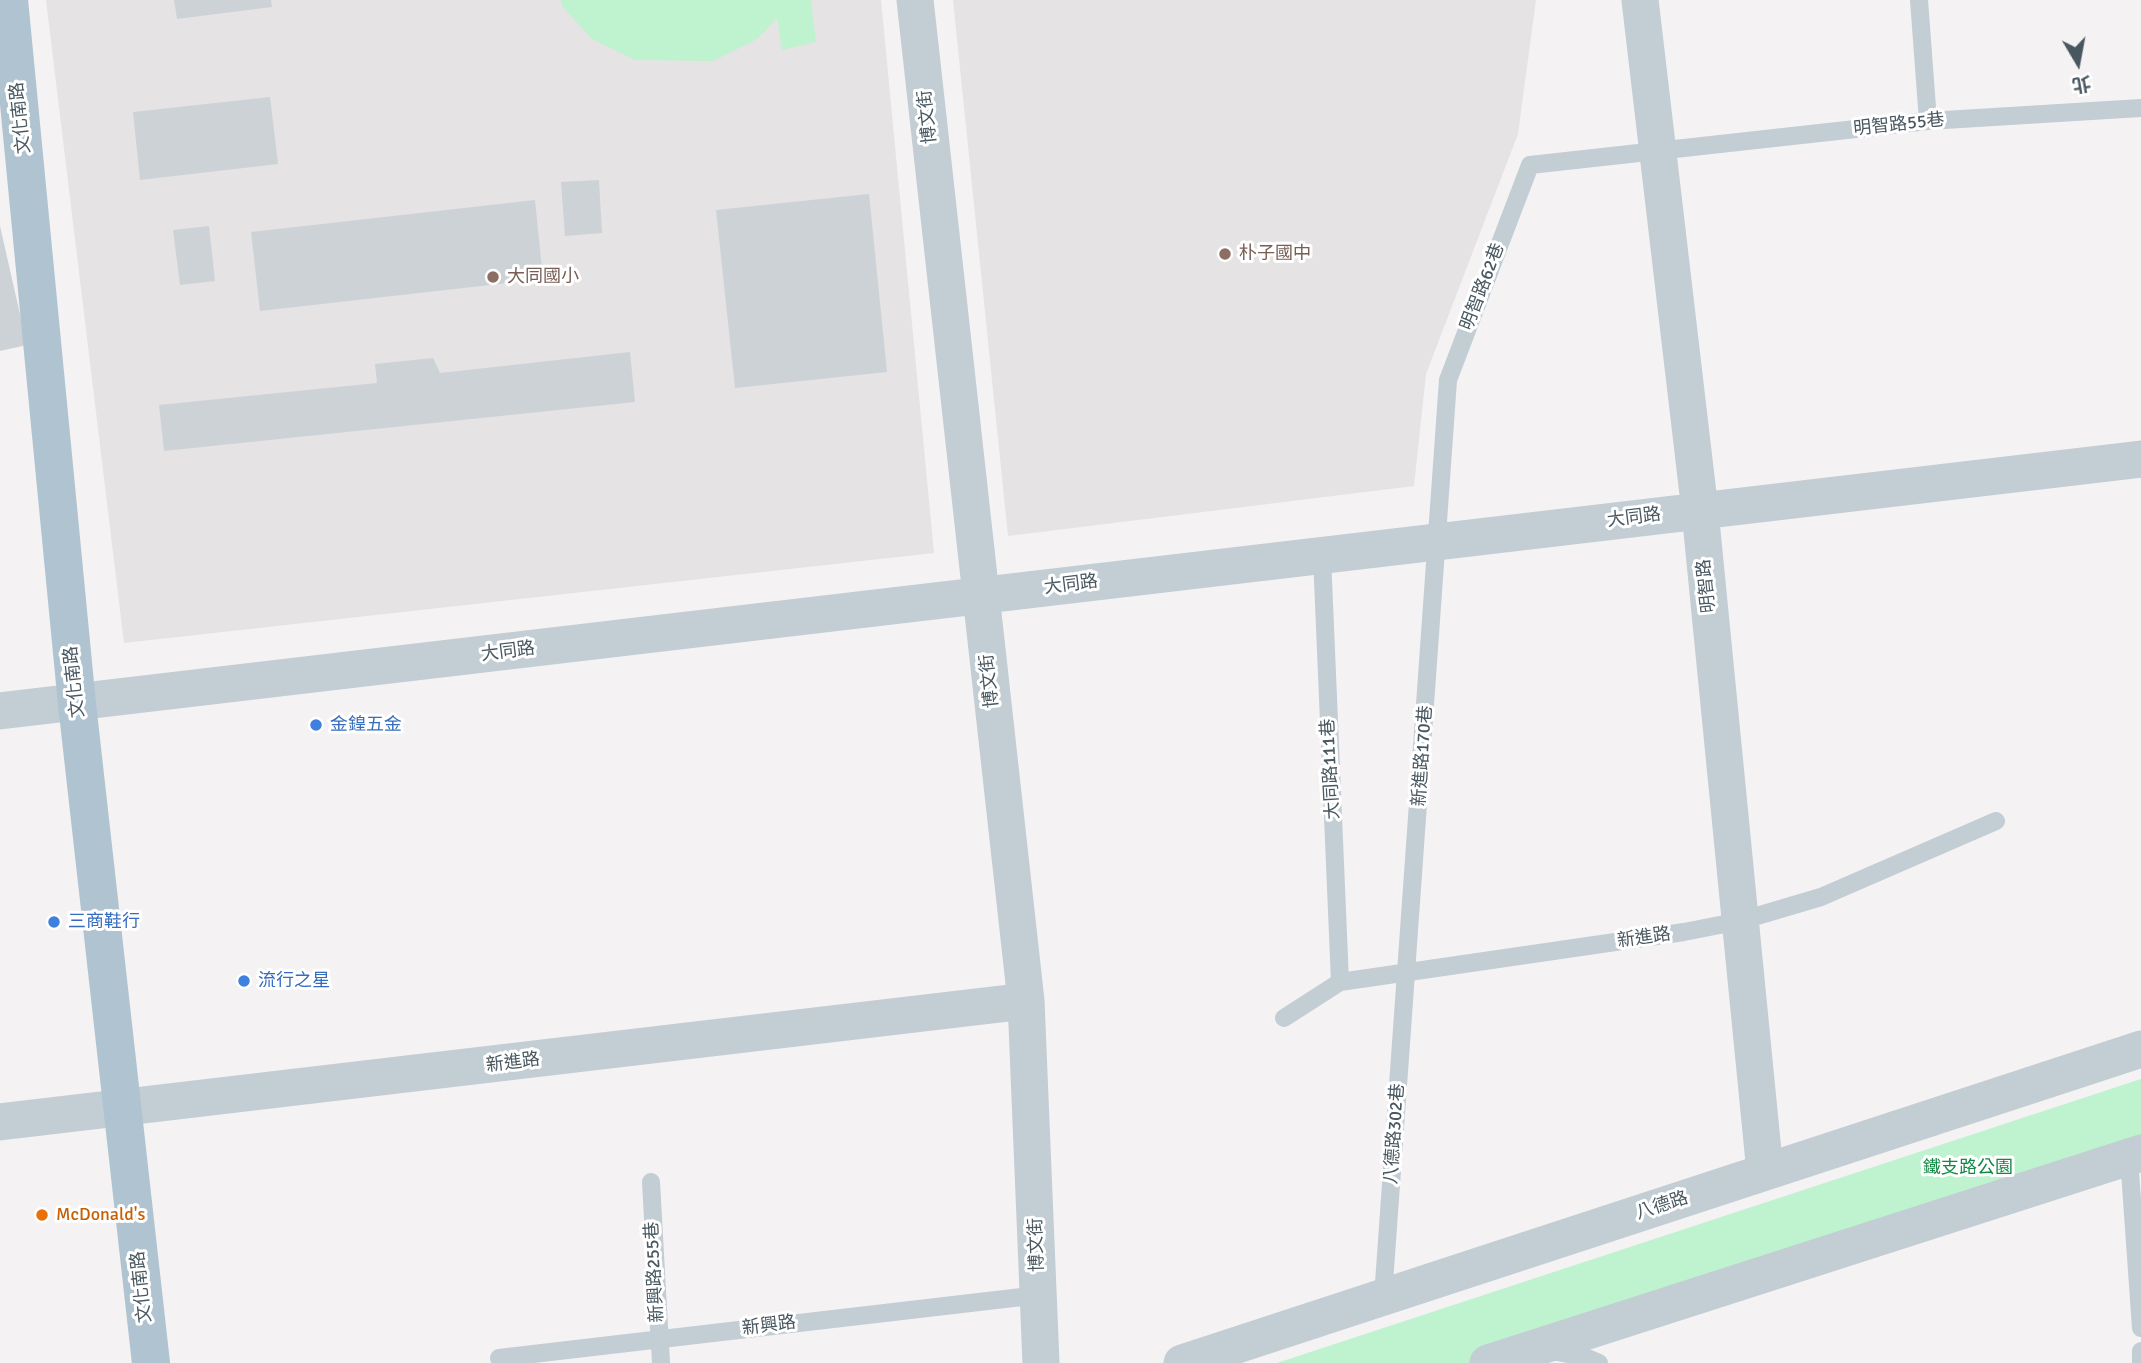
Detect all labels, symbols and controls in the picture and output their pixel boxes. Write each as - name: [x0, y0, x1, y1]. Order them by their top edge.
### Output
- north arrow: [2043, 28, 2113, 98]
- text: 北: [2070, 70, 2093, 97]
- street label: 文化南路: [6, 81, 36, 155]
- street label: 博文街: [914, 89, 942, 145]
- street label: 明智路55巷: [1852, 109, 1946, 141]
- street label: 明智路62巷: [1457, 240, 1509, 334]
- place label: 朴子國中: [1239, 243, 1311, 265]
- marker: 朴子國中: [1217, 246, 1233, 262]
- place label: 大同國小: [507, 266, 579, 288]
- marker: 大同國小: [485, 269, 501, 285]
- street label: 大同路: [1606, 504, 1662, 532]
- street label: 明智路: [1693, 558, 1721, 614]
- street label: 大同路: [1043, 571, 1099, 599]
- street label: 大同路: [480, 638, 536, 666]
- street label: 文化南路: [60, 645, 90, 719]
- street label: 博文街: [976, 653, 1004, 709]
- street label: 新進路170巷: [1409, 705, 1437, 807]
- place label: 金鍠五金: [330, 714, 402, 736]
- marker: 金鍠五金: [308, 717, 324, 733]
- street label: 大同路111巷: [1318, 718, 1344, 820]
- place label: 三商鞋行: [68, 911, 140, 933]
- marker: 三商鞋行: [46, 914, 62, 930]
- street label: 新進路: [1616, 924, 1672, 952]
- place label: 流行之星: [258, 970, 330, 992]
- marker: 流行之星: [236, 973, 252, 989]
- street label: 新進路: [485, 1049, 541, 1077]
- street label: 八德路302巷: [1381, 1083, 1409, 1185]
- park label: 鐵支路公園: [1923, 1157, 2013, 1179]
- street label: 八德路: [1633, 1187, 1691, 1225]
- place label: McDonald's: [56, 1204, 145, 1226]
- marker: McDonald's: [34, 1207, 50, 1223]
- street label: 博文街: [1025, 1218, 1049, 1272]
- street label: 新興路255巷: [642, 1221, 668, 1323]
- street label: 文化南路: [127, 1250, 157, 1324]
- street label: 新興路: [741, 1312, 797, 1340]

